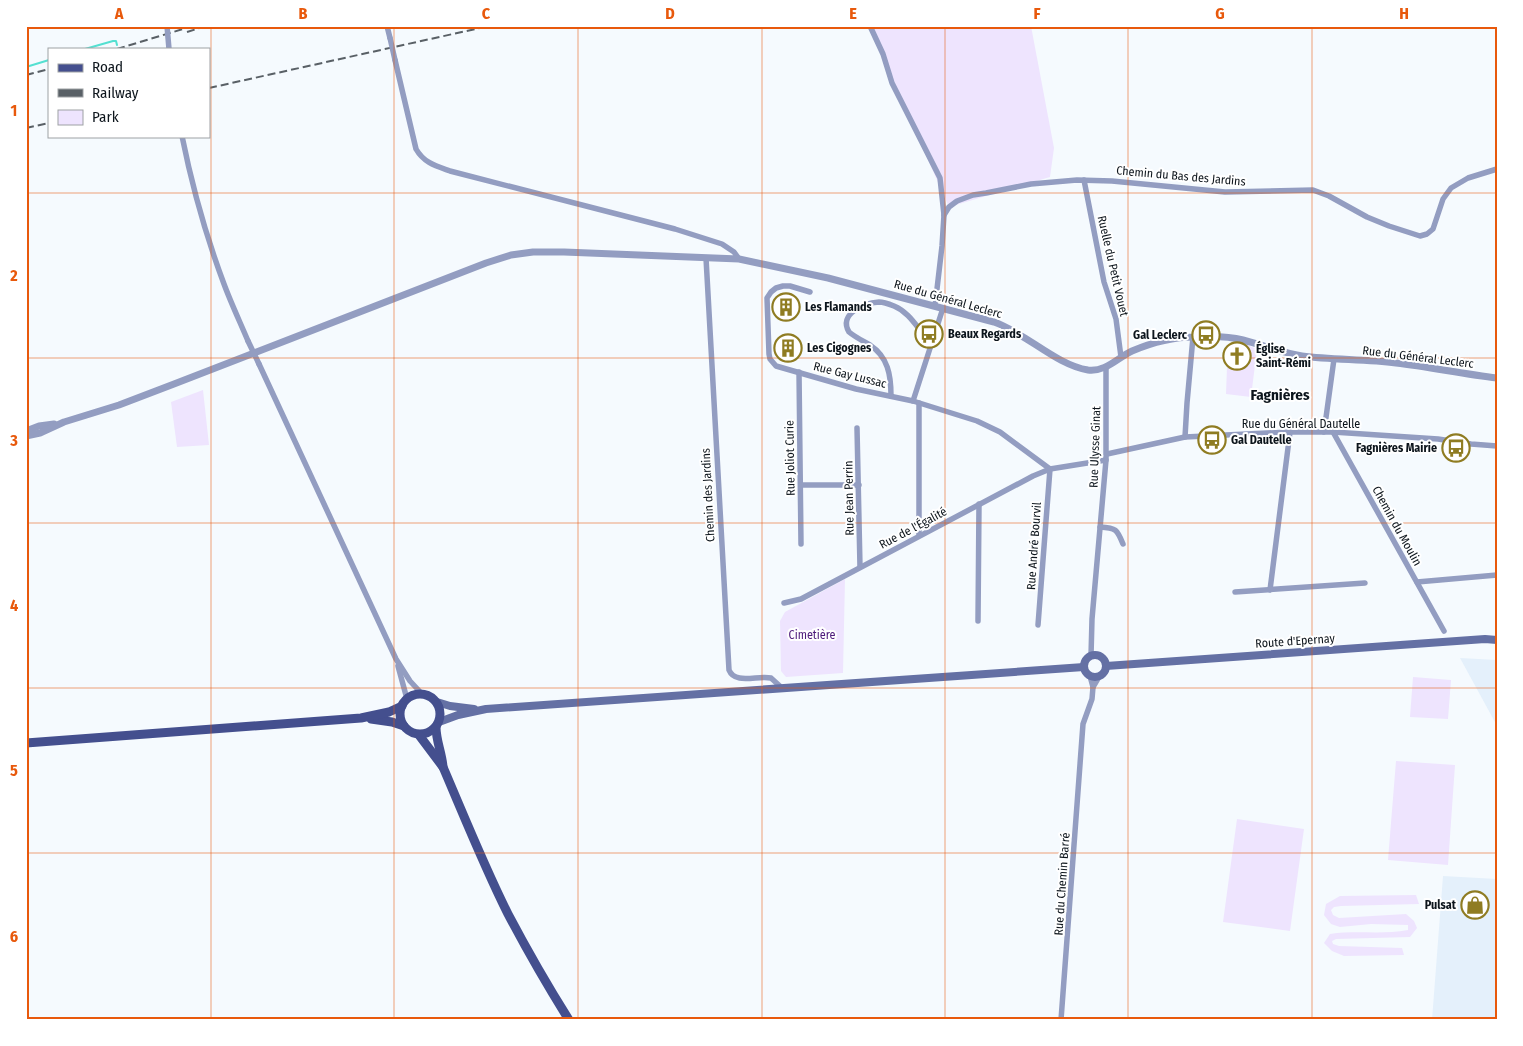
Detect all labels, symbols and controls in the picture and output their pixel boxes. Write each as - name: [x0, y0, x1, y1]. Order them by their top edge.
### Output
- text: A: [114, 4, 124, 23]
- text: B: [299, 4, 308, 23]
- text: C: [482, 4, 491, 23]
- text: D: [665, 4, 675, 23]
- text: E: [849, 4, 857, 23]
- text: F: [1033, 4, 1041, 23]
- text: G: [1215, 4, 1225, 23]
- text: H: [1399, 4, 1409, 23]
- legend: [48, 48, 210, 138]
- text: Road: [92, 58, 123, 76]
- text: Railway: [92, 84, 139, 102]
- text: 1: [11, 101, 17, 120]
- text: Park: [92, 108, 119, 126]
- street label: Chemin du Bas des Jardins: [1116, 163, 1246, 189]
- street label: Ruelle du Petit Vouet: [1095, 214, 1131, 318]
- text: 2: [9, 266, 18, 285]
- street label: Rue du Général Leclerc: [892, 277, 1004, 321]
- building icon: Les Flamands: [771, 292, 801, 322]
- place label: Les Flamands: [805, 300, 872, 314]
- bus stop icon: Beaux Regards: [914, 319, 944, 349]
- bus stop icon: Gal Leclerc: [1191, 320, 1221, 350]
- place label: Beaux Regards: [948, 327, 1022, 341]
- place label: Gal Leclerc: [1133, 328, 1188, 342]
- building icon: Les Cigognes: [773, 333, 803, 363]
- place label: Église Saint-Rémi: [1256, 340, 1311, 370]
- place label: Les Cigognes: [807, 341, 872, 355]
- church icon: Église Saint-Rémi: [1222, 341, 1252, 371]
- street label: Rue du Général Leclerc: [1362, 343, 1474, 371]
- street label: Rue Gay Lussac: [812, 359, 888, 391]
- district label: Fagnières: [1250, 386, 1310, 404]
- street label: Rue Ulysse Ginat: [1087, 406, 1103, 488]
- street label: Rue du Général Dautelle: [1242, 417, 1360, 431]
- street label: Rue Joliot Curie: [782, 420, 798, 496]
- bus stop icon: Gal Dautelle: [1197, 425, 1227, 455]
- text: 3: [9, 431, 18, 450]
- place label: Gal Dautelle: [1231, 433, 1292, 447]
- bus stop icon: Fagnières Mairie: [1441, 433, 1471, 463]
- place label: Fagnières Mairie: [1356, 441, 1437, 455]
- street label: Chemin des Jardins: [699, 448, 717, 542]
- street label: Rue Jean Perrin: [841, 460, 857, 536]
- street label: Chemin du Moulin: [1369, 484, 1425, 568]
- street label: Rue André Bourvil: [1024, 502, 1044, 590]
- street label: Rue de l'Égalité: [876, 503, 949, 552]
- text: 4: [10, 596, 18, 615]
- park label: Cimetière: [789, 628, 836, 642]
- street label: Route d'Epernay: [1255, 631, 1336, 651]
- text: 5: [10, 761, 18, 780]
- street label: Rue du Chemin Barré: [1051, 832, 1073, 936]
- shop icon: Pulsat: [1460, 890, 1490, 920]
- place label: Pulsat: [1425, 898, 1457, 912]
- text: 6: [10, 927, 18, 946]

